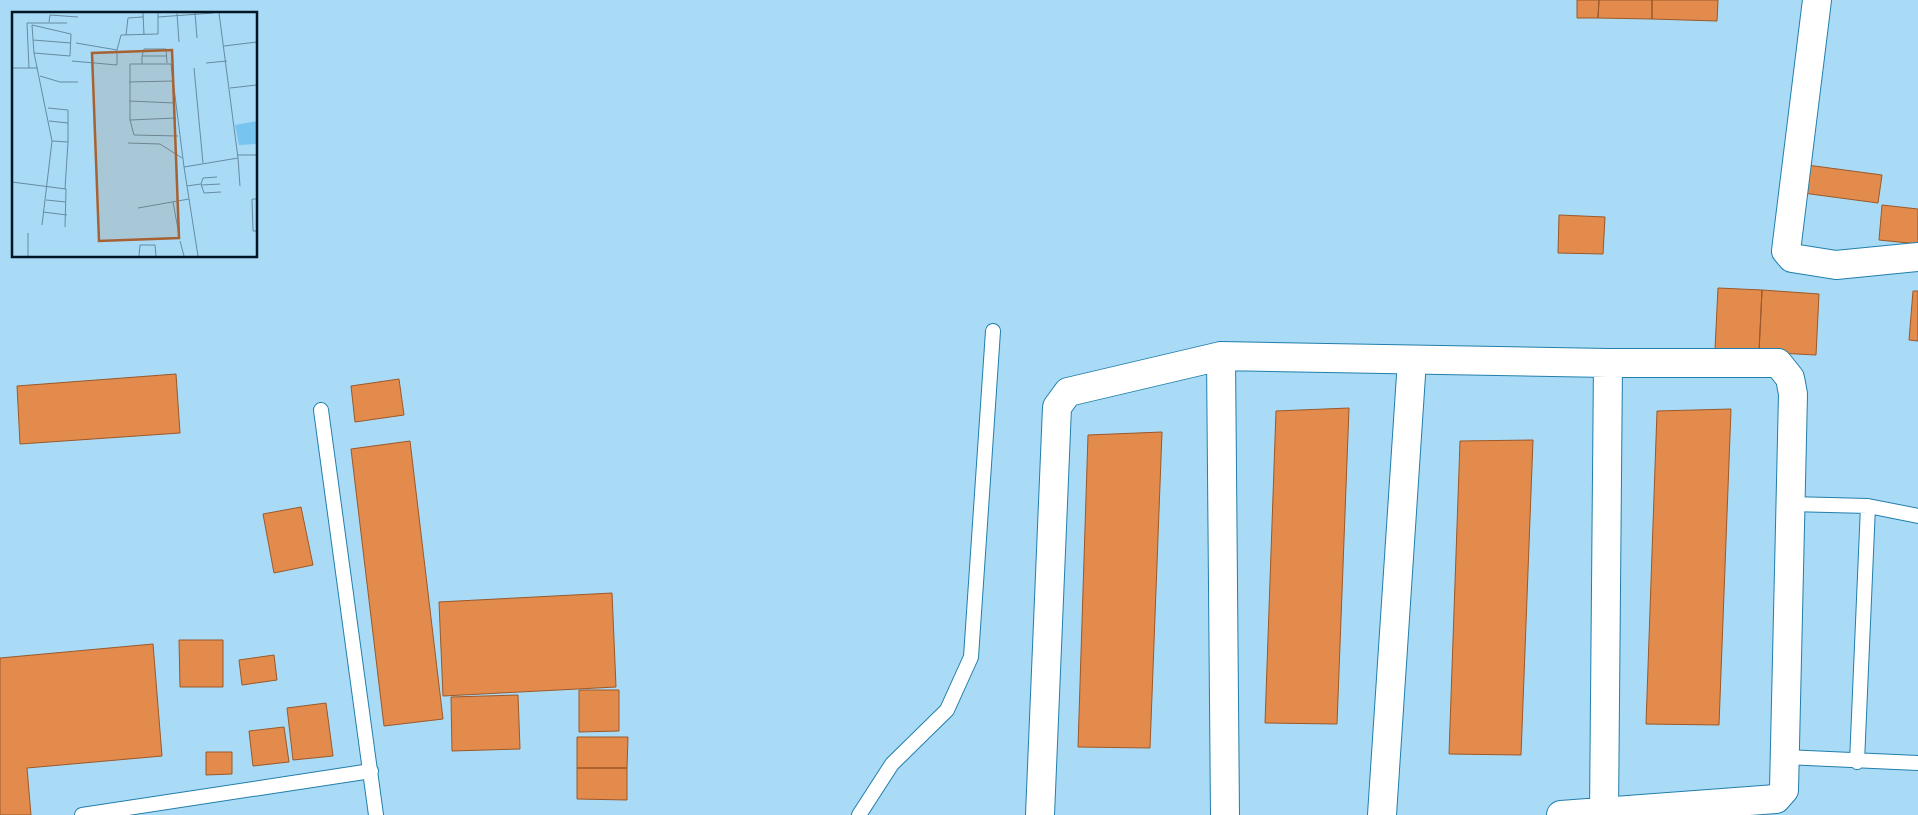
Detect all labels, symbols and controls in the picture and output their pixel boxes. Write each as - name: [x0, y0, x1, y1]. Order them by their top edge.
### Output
- inset map: [12, 12, 258, 258]

